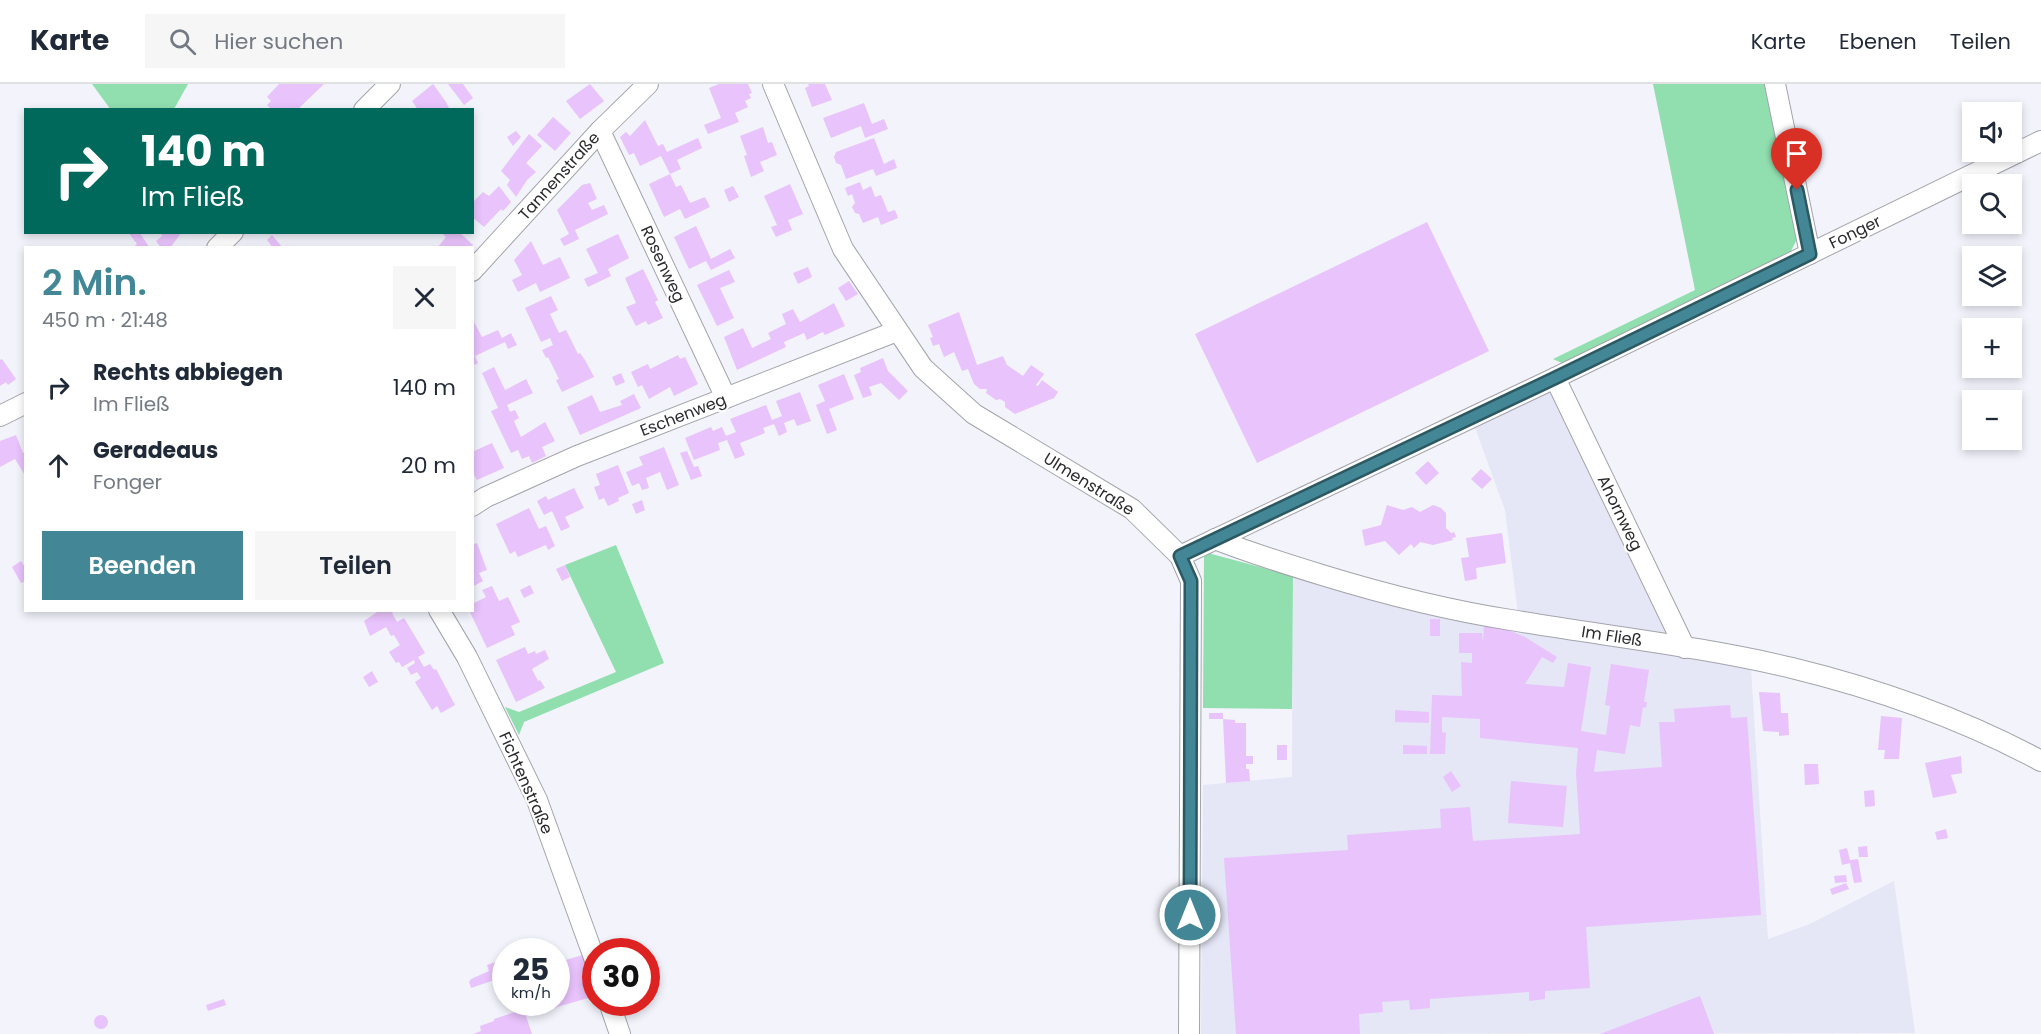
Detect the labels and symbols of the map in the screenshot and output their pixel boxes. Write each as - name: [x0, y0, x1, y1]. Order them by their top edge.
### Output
- street label: Tannenstraße: [513, 127, 605, 225]
- pin: [1771, 128, 1822, 190]
- street label: Fonger: [1825, 210, 1885, 254]
- street label: Rosenweg: [635, 222, 691, 306]
- street label: Eschenweg: [637, 388, 729, 442]
- street label: Ulmenstraße: [1039, 447, 1139, 521]
- street label: Ahornweg: [1592, 471, 1648, 555]
- street label: Im Fließ: [1580, 620, 1644, 652]
- street label: Fichtenstraße: [493, 728, 559, 838]
- position arrow: [1158, 883, 1222, 947]
- speed limit sign: 30: [582, 938, 660, 1016]

